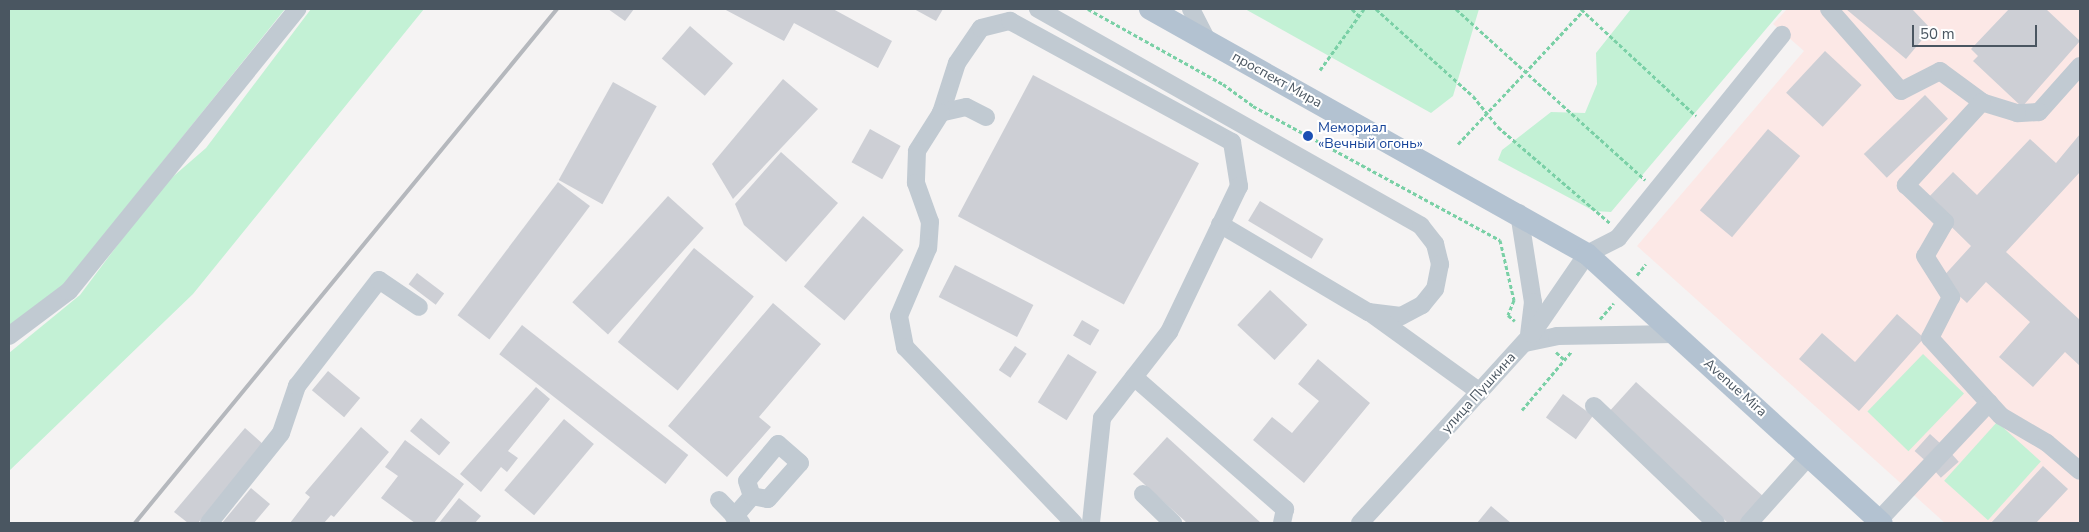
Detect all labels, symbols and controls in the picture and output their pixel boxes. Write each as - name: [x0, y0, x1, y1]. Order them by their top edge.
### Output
- scale bar: [1914, 15, 2039, 47]
- text: 50 m: [1920, 24, 1955, 44]
- street label: проспект Мира: [1229, 48, 1325, 112]
- place label: Мемориал «Вечный огонь»: [1318, 120, 1423, 152]
- marker: Мемориал «Вечный огонь»: [1302, 130, 1314, 142]
- street label: улица Пушкина: [1438, 349, 1520, 437]
- street label: Avenue Mira: [1700, 355, 1770, 421]

